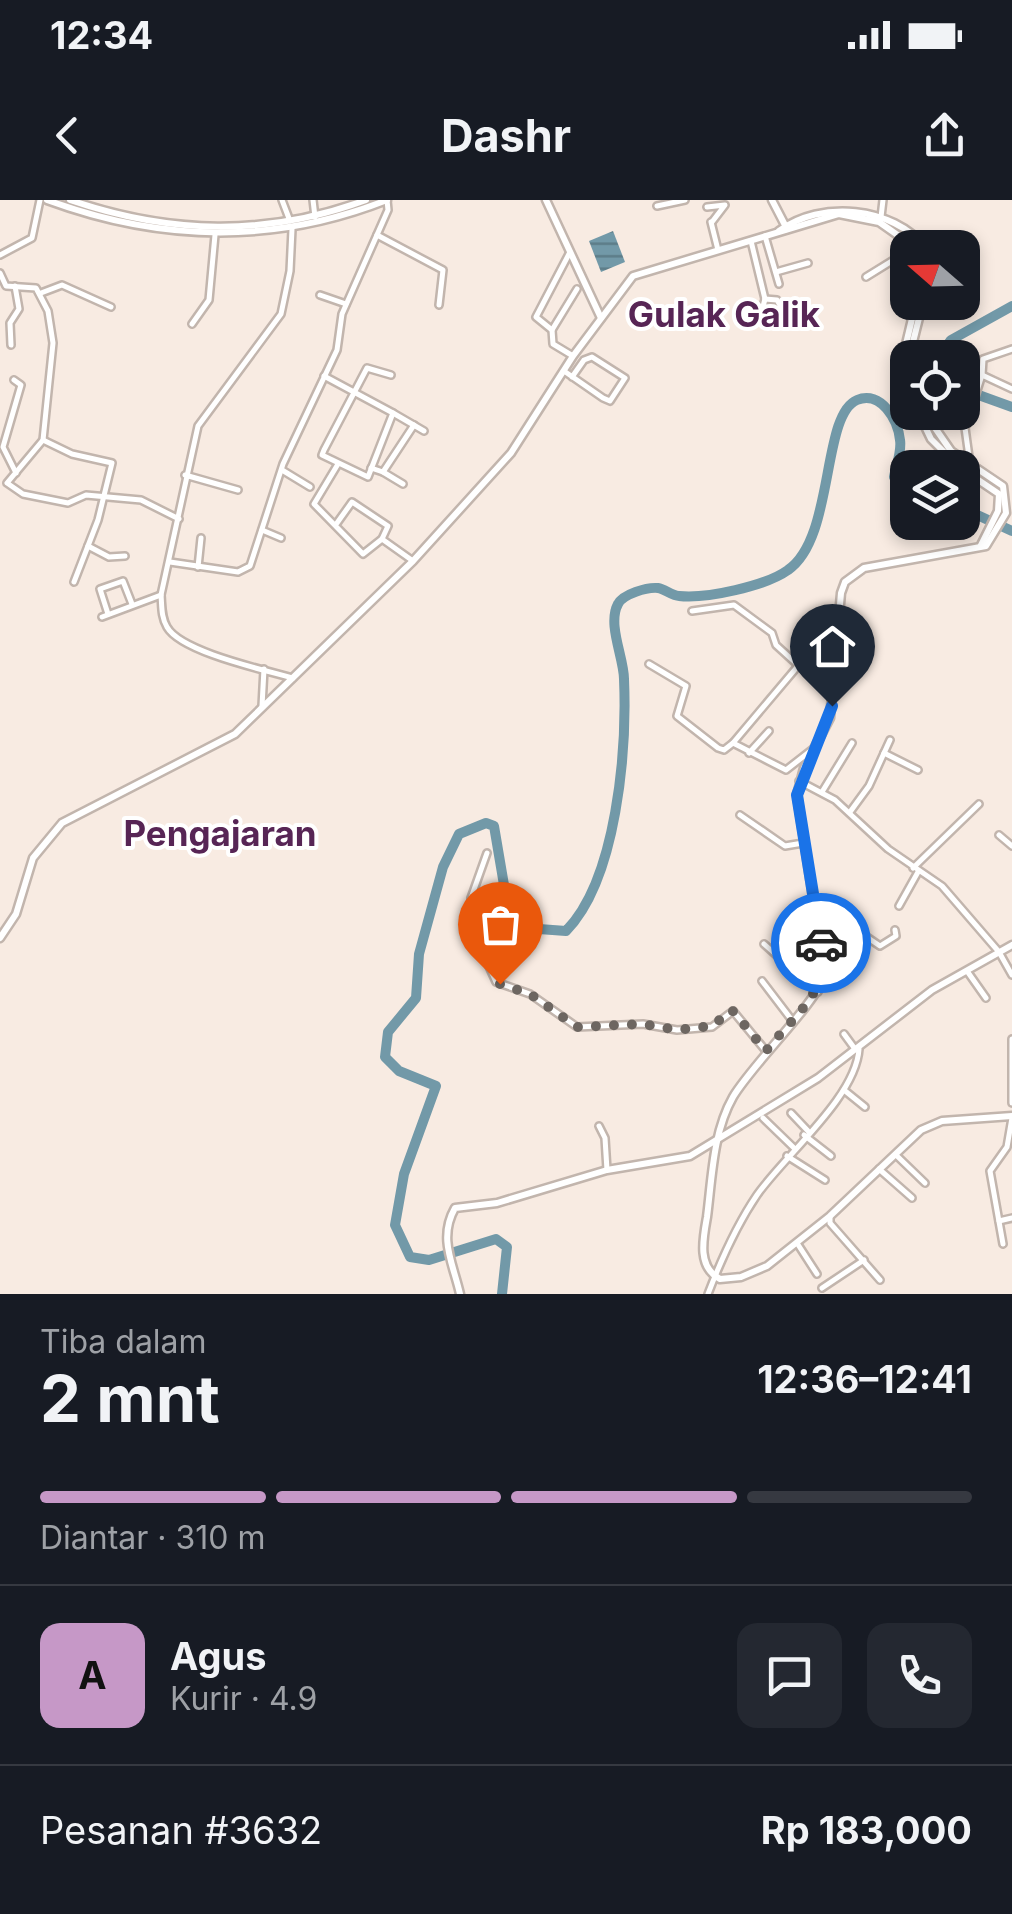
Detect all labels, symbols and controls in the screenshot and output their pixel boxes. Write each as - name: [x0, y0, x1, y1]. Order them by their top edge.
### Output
- text: 12:34: [50, 12, 153, 58]
- icon: back: [40, 108, 95, 163]
- text: Dashr: [441, 108, 571, 163]
- icon: share: [917, 108, 972, 163]
- north arrow: [890, 230, 980, 320]
- map controls: [890, 230, 980, 540]
- district label: Gulak Galik: [628, 293, 821, 335]
- button: locate: [890, 340, 980, 430]
- button: layers: [890, 450, 980, 540]
- pin: [790, 604, 875, 707]
- icon: home: [805, 619, 860, 674]
- district label: Pengajaran: [123, 812, 317, 854]
- pin: [458, 882, 543, 985]
- courier: [771, 893, 871, 993]
- icon: bag: [473, 897, 528, 952]
- icon: car: [794, 916, 849, 971]
- text: Tiba dalam: [40, 1322, 207, 1361]
- text: 12:36–12:41: [757, 1356, 972, 1402]
- text: 2 mnt: [40, 1359, 220, 1438]
- text: Diantar · 310 m: [40, 1518, 266, 1557]
- button: chat: [737, 1623, 842, 1728]
- button: phone: [867, 1623, 972, 1728]
- text: Agus: [170, 1633, 266, 1679]
- text: A: [78, 1652, 107, 1698]
- text: Kurir · 4.9: [170, 1679, 317, 1718]
- text: Pesanan #3632: [40, 1807, 322, 1853]
- text: Rp 183,000: [761, 1807, 972, 1853]

